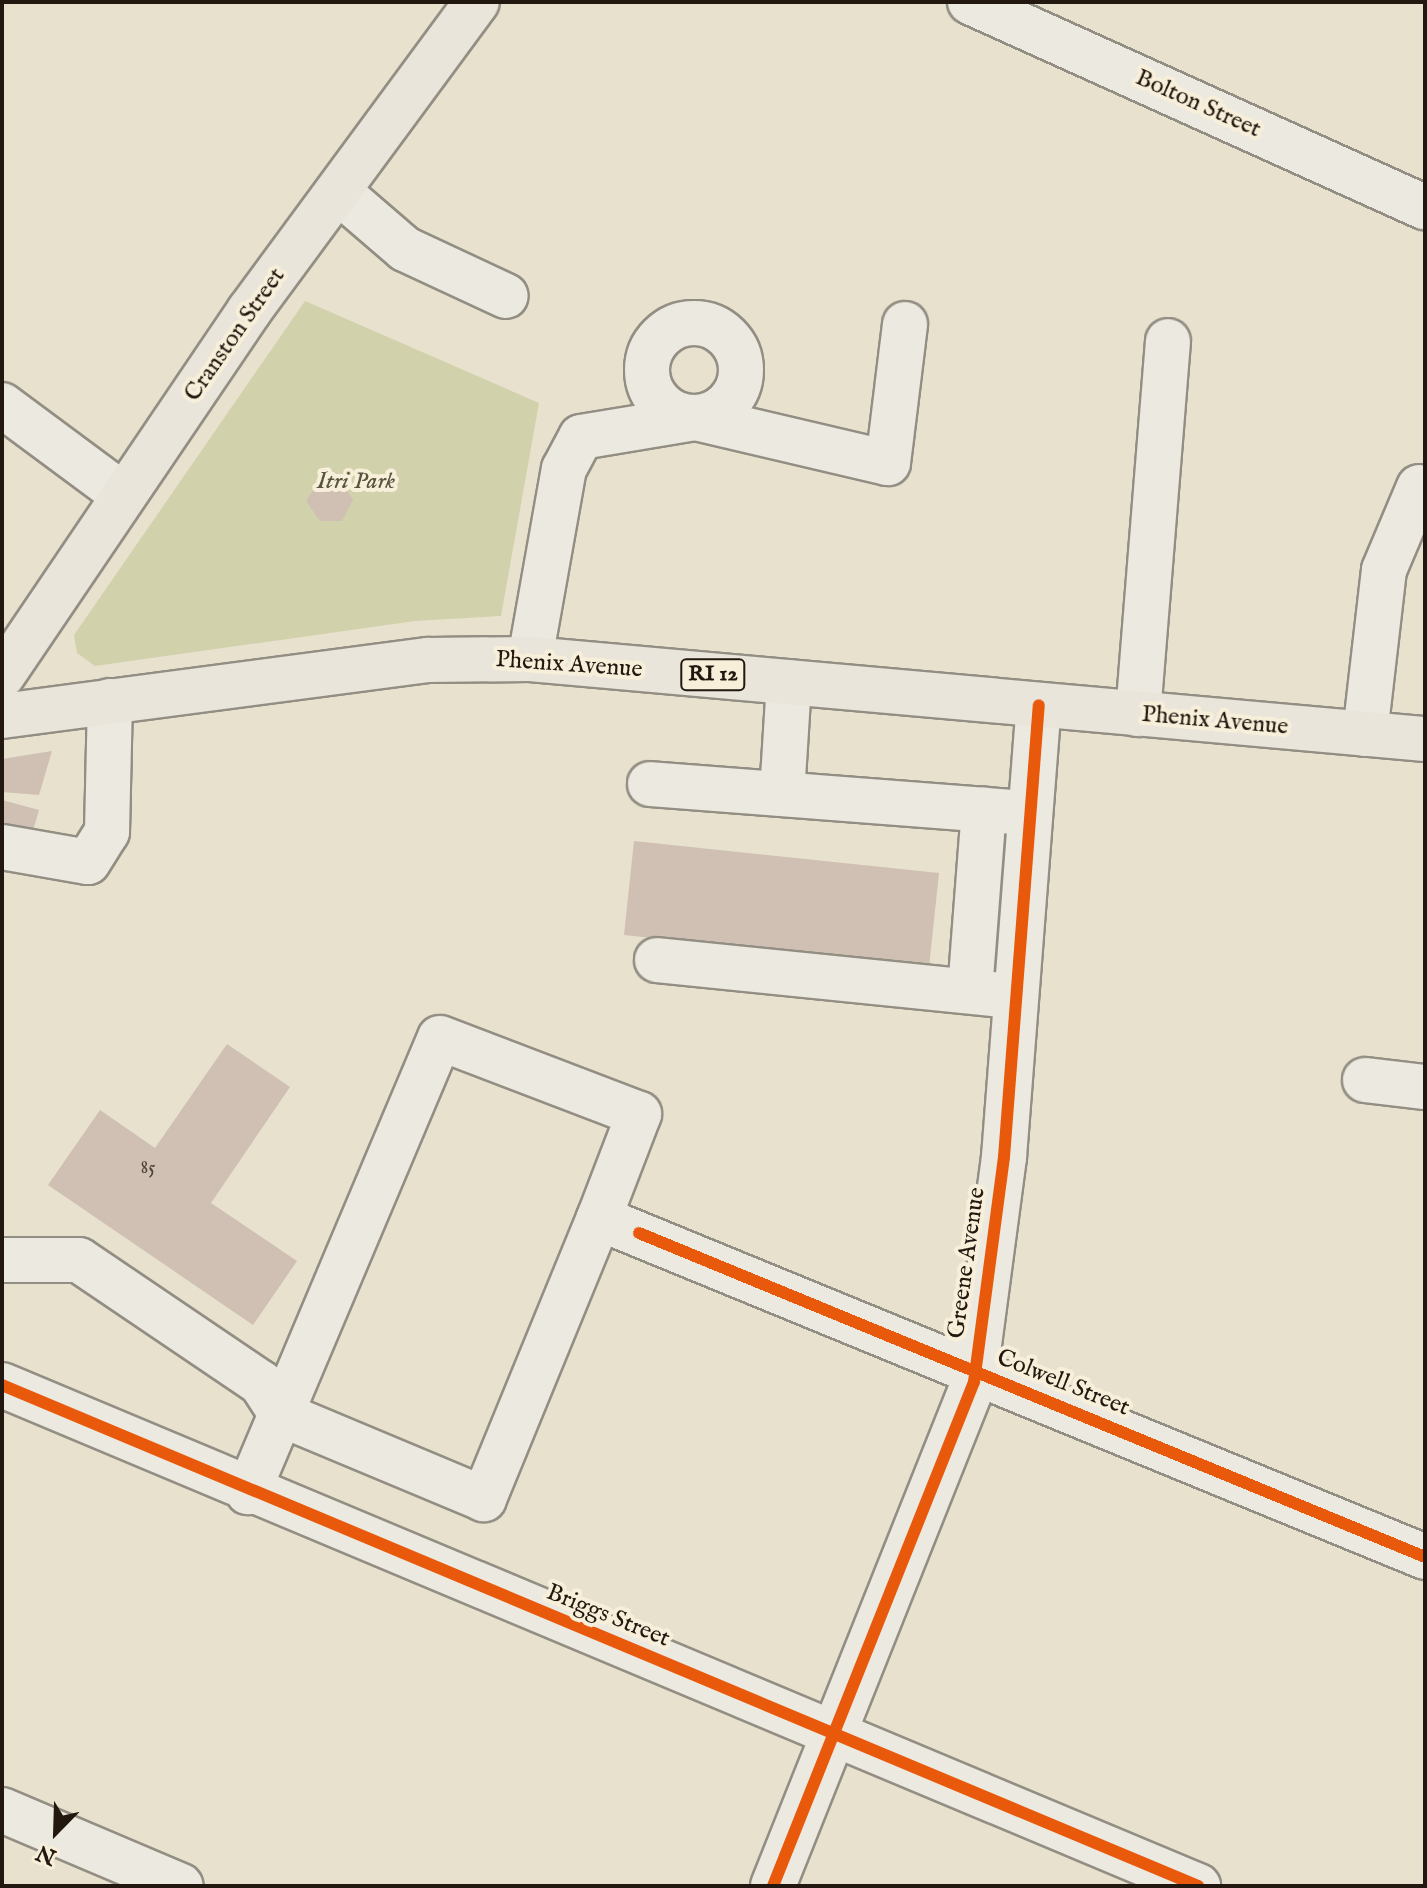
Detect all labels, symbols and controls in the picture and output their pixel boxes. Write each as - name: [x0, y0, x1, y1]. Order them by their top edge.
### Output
- street label: Bolton Street: [1131, 64, 1265, 144]
- street label: Cranston Street: [178, 263, 292, 407]
- park label: Itri Park: [317, 468, 395, 496]
- street label: Phenix Avenue: [495, 646, 643, 684]
- road number: RI 12: [679, 657, 747, 693]
- street label: Phenix Avenue: [1140, 700, 1290, 742]
- house number: 85: [140, 1155, 156, 1179]
- street label: Greene Avenue: [942, 1186, 992, 1340]
- street label: Colwell Street: [992, 1343, 1134, 1423]
- street label: Briggs Street: [542, 1578, 674, 1654]
- north arrow: [16, 1792, 96, 1872]
- text: N: [32, 1837, 61, 1871]

